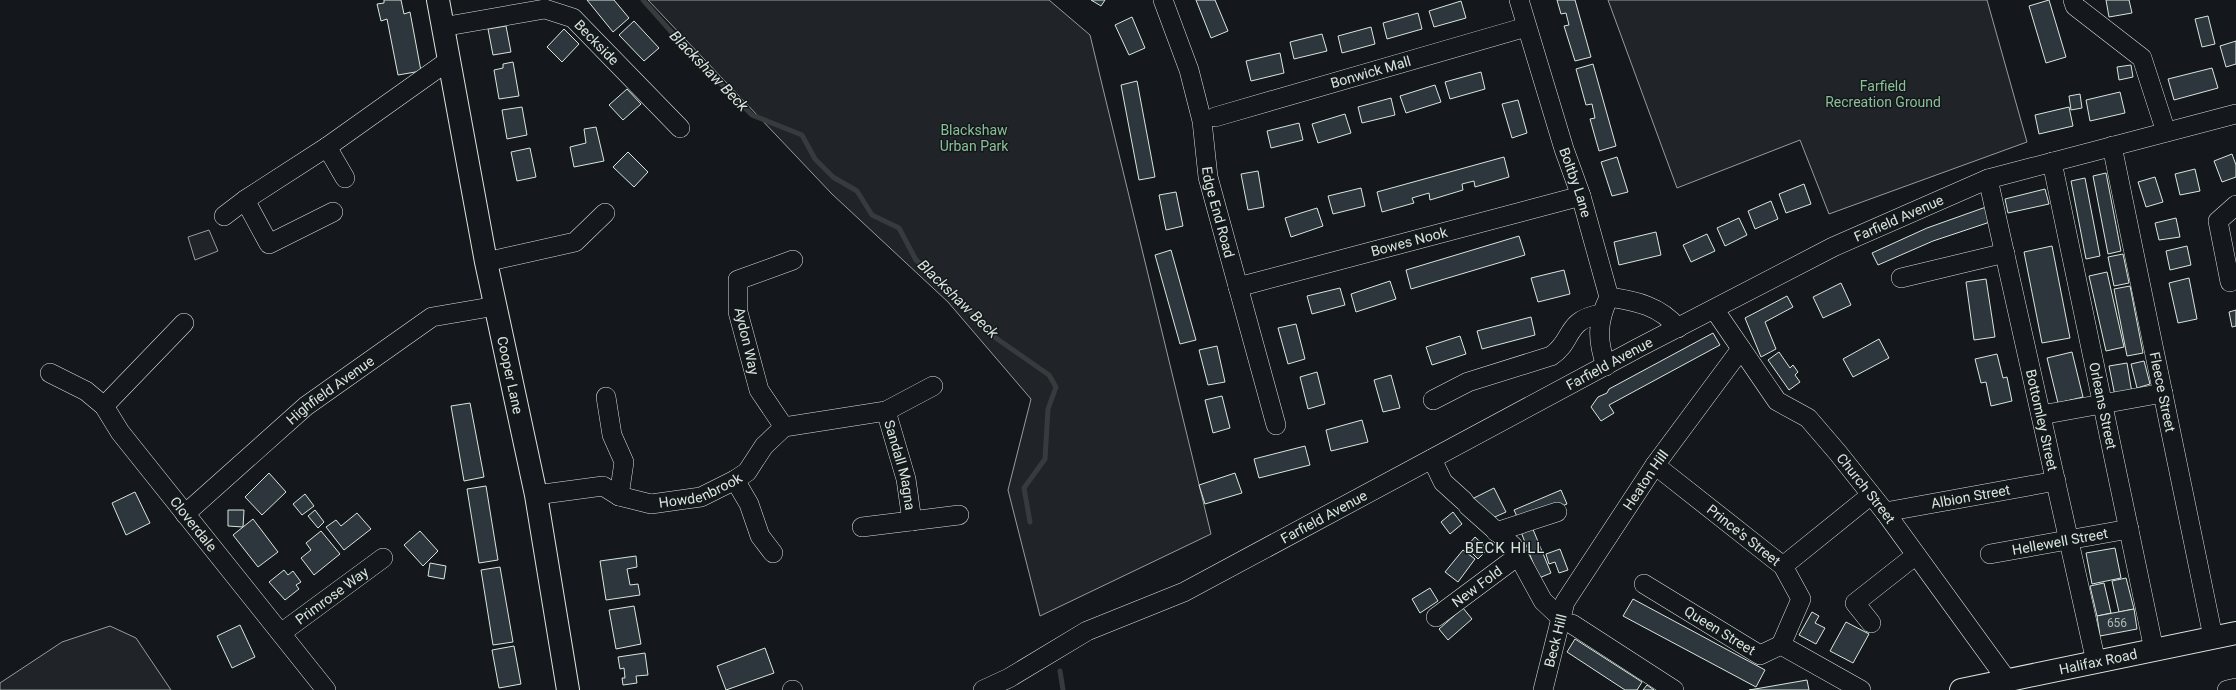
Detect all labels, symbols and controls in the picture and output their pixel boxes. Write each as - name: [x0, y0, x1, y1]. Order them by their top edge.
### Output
- street label: Beckside: [571, 17, 622, 68]
- water label: Blackshaw Beck: [666, 27, 752, 116]
- street label: Bonwick Mall: [1329, 53, 1413, 91]
- park label: Farfield Recreation Ground: [1825, 78, 1941, 110]
- park label: Blackshaw Urban Park: [940, 122, 1009, 154]
- street label: Boltby Lane: [1556, 145, 1595, 219]
- street label: Edge End Road: [1199, 166, 1238, 259]
- street label: Farfield Avenue: [1852, 192, 1946, 245]
- street label: Bowes Nook: [1369, 224, 1450, 259]
- water label: Blackshaw Beck: [914, 256, 1003, 342]
- street label: Aydon Way: [731, 306, 763, 377]
- street label: Farfield Avenue: [1563, 334, 1655, 393]
- street label: Cooper Lane: [494, 335, 526, 415]
- street label: Fleece Street: [2147, 350, 2179, 434]
- street label: Highfield Avenue: [283, 353, 377, 428]
- street label: Orleans Street: [2086, 361, 2120, 451]
- street label: Bottomley Street: [2023, 368, 2061, 473]
- street label: Sandall Magna: [881, 418, 918, 511]
- street label: Heaton Hill: [1620, 447, 1671, 513]
- street label: Church Street: [1833, 450, 1899, 527]
- street label: Howdenbrook: [658, 469, 746, 511]
- street label: Albion Street: [1930, 481, 2012, 511]
- street label: Farfield Avenue: [1278, 487, 1370, 547]
- street label: Cloverdale: [167, 493, 220, 555]
- street label: Prince's Street: [1704, 501, 1784, 569]
- street label: Hellewell Street: [2011, 525, 2109, 558]
- district label: BECK HILL: [1465, 539, 1545, 557]
- street label: Primrose Way: [292, 563, 372, 628]
- street label: New Fold: [1449, 563, 1505, 610]
- street label: Queen Street: [1681, 603, 1759, 658]
- street label: Beck Hill: [1541, 612, 1570, 669]
- house number: 656: [2107, 616, 2127, 630]
- street label: Halifax Road: [2058, 646, 2139, 677]

